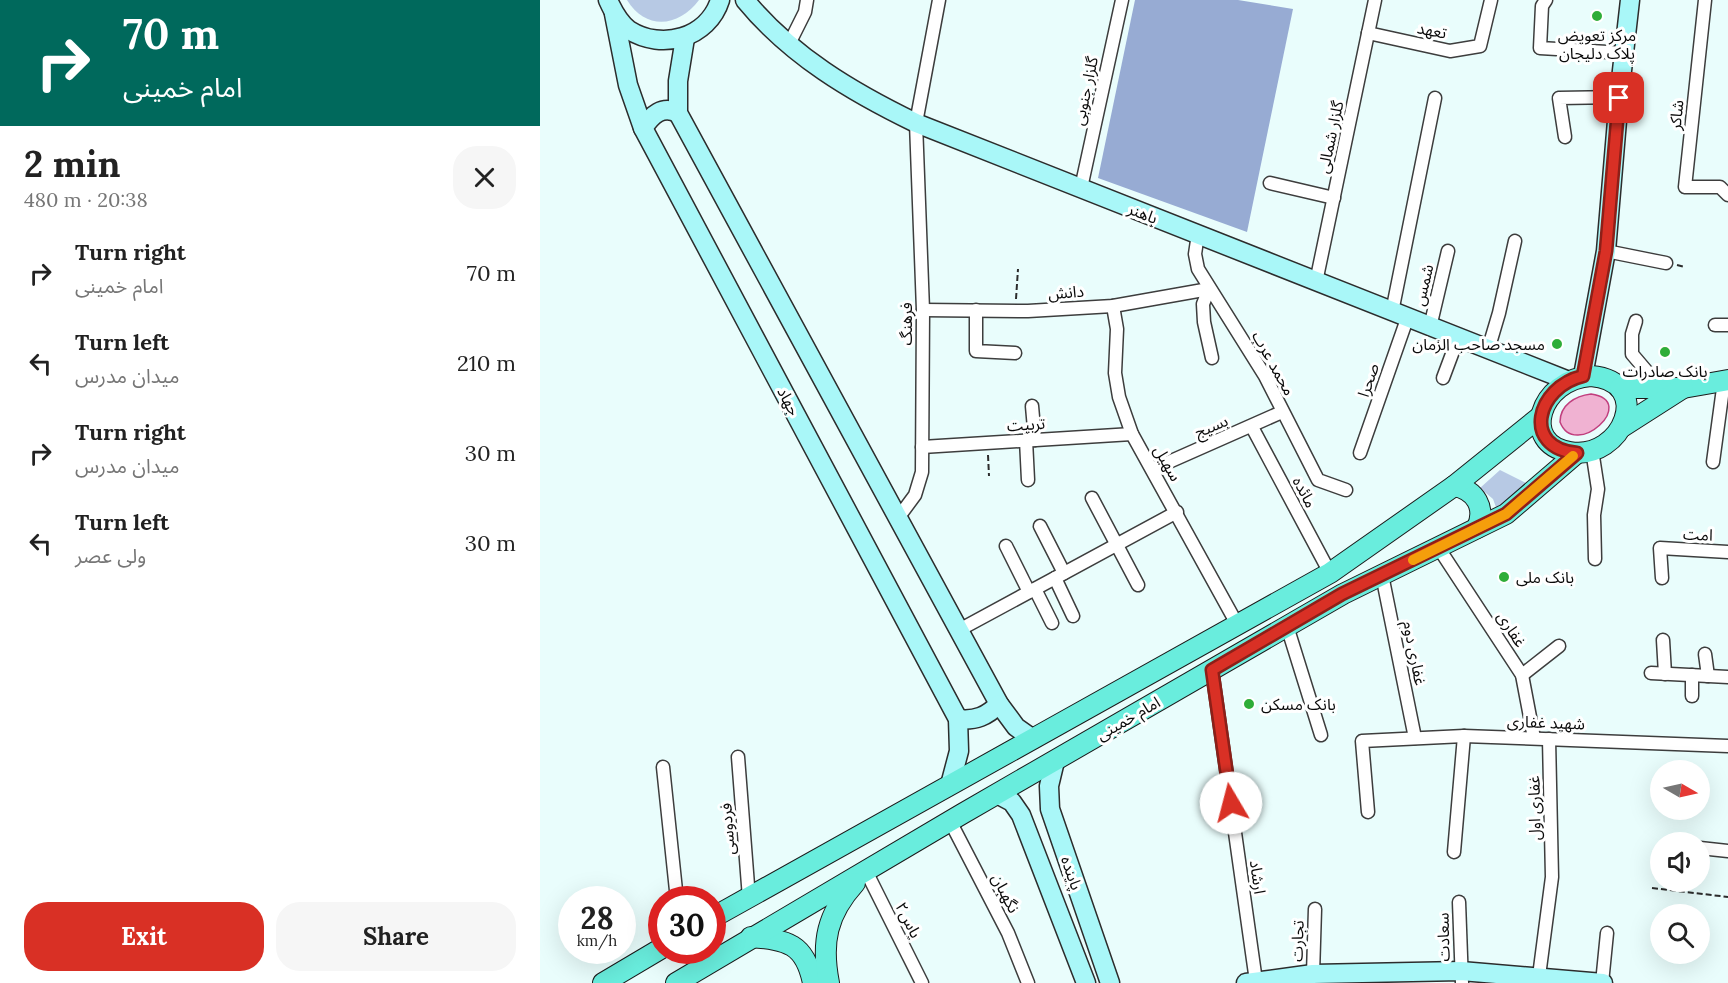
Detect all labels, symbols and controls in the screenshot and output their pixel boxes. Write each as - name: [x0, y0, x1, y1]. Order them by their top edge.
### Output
- text: 70 m: [123, 7, 219, 61]
- marker: مرکز تعویض پلاک دلیجان: [1590, 9, 1604, 23]
- street label: تعهد: [1415, 17, 1449, 43]
- icon: right: [24, 24, 102, 102]
- place label: مرکز تعویض پلاک دلیجان: [1558, 25, 1636, 64]
- street label: گلزار جنوبی: [1068, 54, 1102, 127]
- text: امام خمینی: [123, 70, 242, 104]
- pin: [1593, 72, 1644, 123]
- icon: arrive: [1602, 81, 1635, 114]
- street label: گلزار شمالی: [1313, 99, 1348, 175]
- street label: شاکر: [1664, 99, 1688, 132]
- text: 2 min: [24, 141, 121, 187]
- button: close: [453, 146, 516, 209]
- text: 480 m · 20:38: [24, 187, 148, 212]
- street label: باهنر: [1124, 198, 1161, 228]
- text: Turn right: [75, 238, 186, 266]
- icon: right: [24, 257, 57, 290]
- text: 70 m: [467, 259, 516, 287]
- street label: شمس: [1409, 262, 1437, 308]
- text: امام خمینی: [75, 273, 163, 298]
- street label: دانش: [1047, 281, 1085, 303]
- street label: فرهنگ: [896, 302, 916, 346]
- street label: محمد عرب: [1248, 327, 1300, 399]
- text: Turn left: [75, 328, 169, 356]
- place label: مسجد صاحب الزمان: [1412, 334, 1545, 354]
- marker: مسجد صاحب الزمان: [1550, 337, 1564, 351]
- marker: بانک صادرات: [1658, 345, 1672, 359]
- icon: left: [24, 347, 57, 380]
- text: 210 m: [457, 349, 516, 377]
- street label: صحرا: [1353, 360, 1383, 400]
- place label: بانک صادرات: [1623, 361, 1707, 381]
- text: میدان مدرس: [75, 363, 179, 388]
- street label: جهاد: [773, 383, 805, 419]
- street label: بسیج: [1191, 410, 1232, 445]
- street label: تربیت: [1006, 413, 1046, 435]
- text: Turn right: [75, 418, 186, 446]
- icon: right: [24, 437, 57, 470]
- text: 30 m: [465, 439, 516, 467]
- street label: سهیل: [1150, 441, 1186, 485]
- text: میدان مدرس: [75, 453, 179, 478]
- street label: مائده: [1289, 473, 1321, 511]
- text: Turn left: [75, 508, 169, 536]
- street label: امت: [1683, 523, 1713, 545]
- icon: left: [24, 527, 57, 560]
- text: 30 m: [465, 529, 516, 557]
- text: ولی عصر: [75, 543, 146, 568]
- place label: بانک ملی: [1516, 567, 1574, 587]
- marker: بانک ملی: [1497, 570, 1511, 584]
- street label: غفاری: [1493, 607, 1531, 651]
- street label: غفاری دوم: [1396, 619, 1431, 688]
- street label: امام خمینی: [1092, 692, 1165, 747]
- place label: بانک مسکن: [1261, 694, 1336, 714]
- marker: بانک مسکن: [1242, 697, 1256, 711]
- street label: شهید غفاری: [1507, 711, 1585, 733]
- north arrow: [1650, 760, 1710, 820]
- map controls: [1650, 760, 1710, 964]
- position arrow: [1199, 771, 1263, 835]
- street label: غفاری اول: [1523, 775, 1546, 841]
- street label: فردوسی: [715, 802, 739, 856]
- button: sound: [1650, 832, 1710, 892]
- street label: پاینده: [1056, 853, 1087, 893]
- street label: ارشاد: [1246, 859, 1270, 895]
- street label: نگهبان: [988, 870, 1024, 916]
- speed limit sign: 30: [648, 886, 726, 964]
- text: 28: [580, 899, 614, 937]
- street label: یاس۲: [891, 899, 927, 941]
- button: Exit: [24, 902, 264, 971]
- button: Share: [276, 902, 516, 971]
- button: search: [1650, 904, 1710, 964]
- street label: سعادت: [1433, 912, 1453, 962]
- street label: تجارت: [1286, 920, 1308, 962]
- text: km/h: [577, 931, 617, 950]

